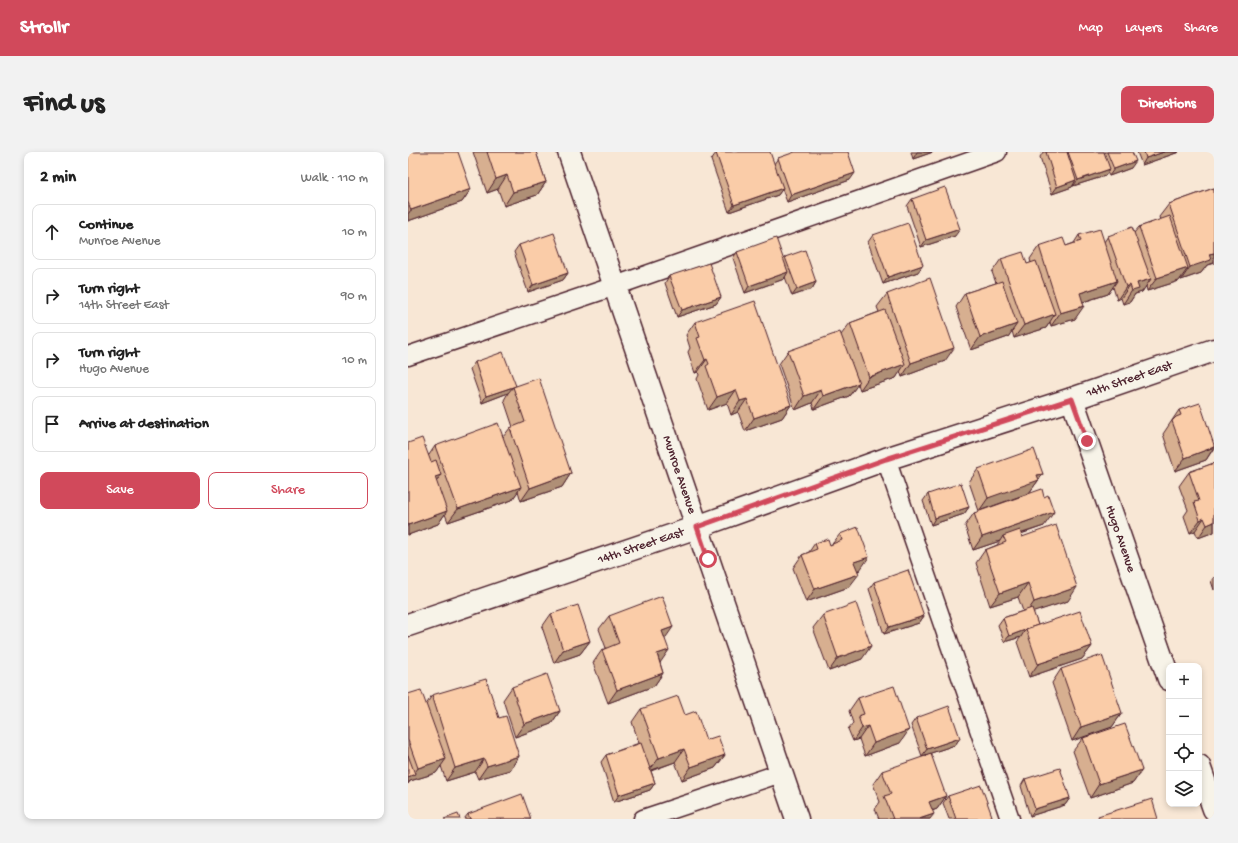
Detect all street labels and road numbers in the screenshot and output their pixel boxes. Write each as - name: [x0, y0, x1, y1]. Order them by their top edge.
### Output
- street label: 14th Street East: [1083, 357, 1176, 401]
- street label: Munroe Avenue: [659, 434, 700, 516]
- street label: Hugo Avenue: [1102, 503, 1139, 575]
- street label: 14th Street East: [595, 524, 688, 568]

